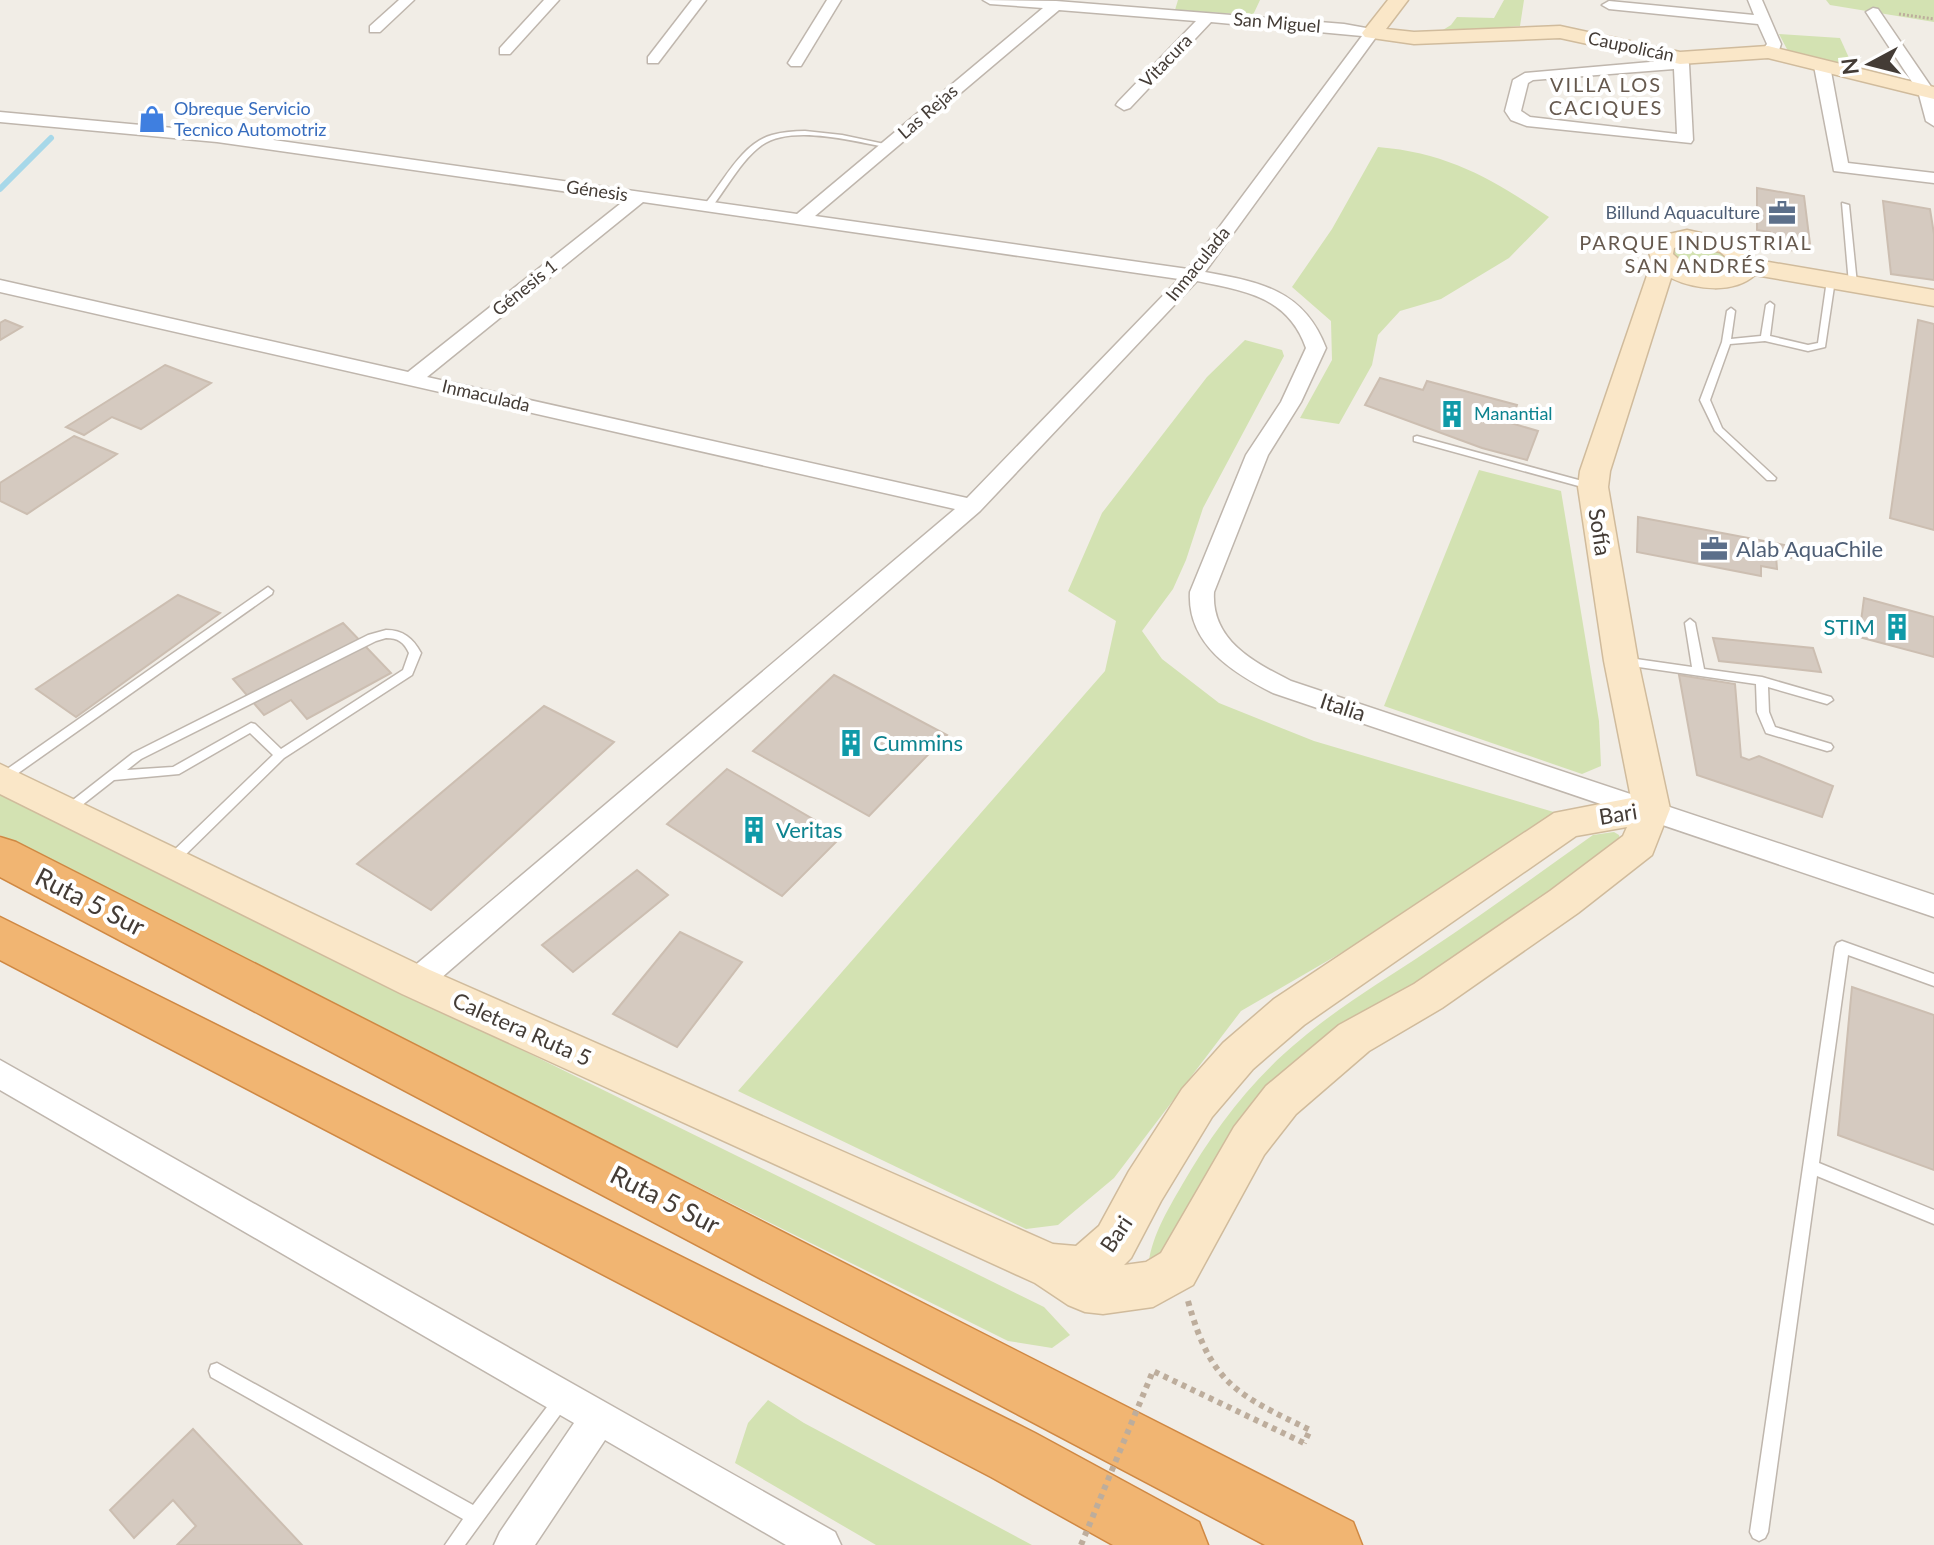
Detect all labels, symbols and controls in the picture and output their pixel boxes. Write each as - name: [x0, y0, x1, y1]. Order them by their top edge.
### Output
- street label: San Miguel: [1233, 7, 1322, 37]
- north arrow: [1830, 24, 1910, 104]
- street label: Caupolicán: [1586, 26, 1676, 66]
- street label: Vitacura: [1134, 29, 1196, 92]
- text: N: [1835, 56, 1864, 77]
- district label: VILLA LOS CACIQUES: [1549, 72, 1663, 119]
- street label: Las Rejas: [893, 79, 962, 143]
- place label: Obreque Servicio Tecnico Automotriz: [174, 97, 326, 140]
- shop icon: Obreque Servicio Tecnico Automotriz: [137, 104, 167, 134]
- street label: Génesis: [565, 175, 630, 205]
- office icon: Billund Aquaculture: [1767, 198, 1797, 228]
- place label: Billund Aquaculture: [1605, 201, 1760, 223]
- street label: Inmaculada: [1160, 222, 1234, 305]
- district label: PARQUE INDUSTRIAL SAN ANDRÉS: [1579, 230, 1813, 277]
- street label: Génesis 1: [488, 254, 561, 320]
- street label: Inmaculada: [440, 374, 532, 416]
- building icon: Manantial: [1437, 399, 1467, 429]
- place label: Manantial: [1474, 402, 1553, 424]
- street label: Sofía: [1583, 506, 1618, 558]
- office icon: Alab AquaChile: [1699, 534, 1729, 564]
- place label: Alab AquaChile: [1736, 535, 1883, 562]
- building icon: STIM: [1882, 612, 1912, 642]
- place label: STIM: [1823, 613, 1875, 640]
- street label: Italia: [1317, 687, 1369, 726]
- building icon: Cummins: [836, 728, 866, 758]
- place label: Cummins: [873, 729, 963, 756]
- street label: Bari: [1597, 797, 1639, 830]
- building icon: Veritas: [739, 815, 769, 845]
- place label: Veritas: [776, 816, 843, 843]
- street label: Ruta 5 Sur: [30, 860, 151, 943]
- street label: Caletera Ruta 5: [449, 986, 596, 1071]
- street label: Ruta 5 Sur: [605, 1158, 726, 1241]
- street label: Bari: [1094, 1210, 1137, 1257]

